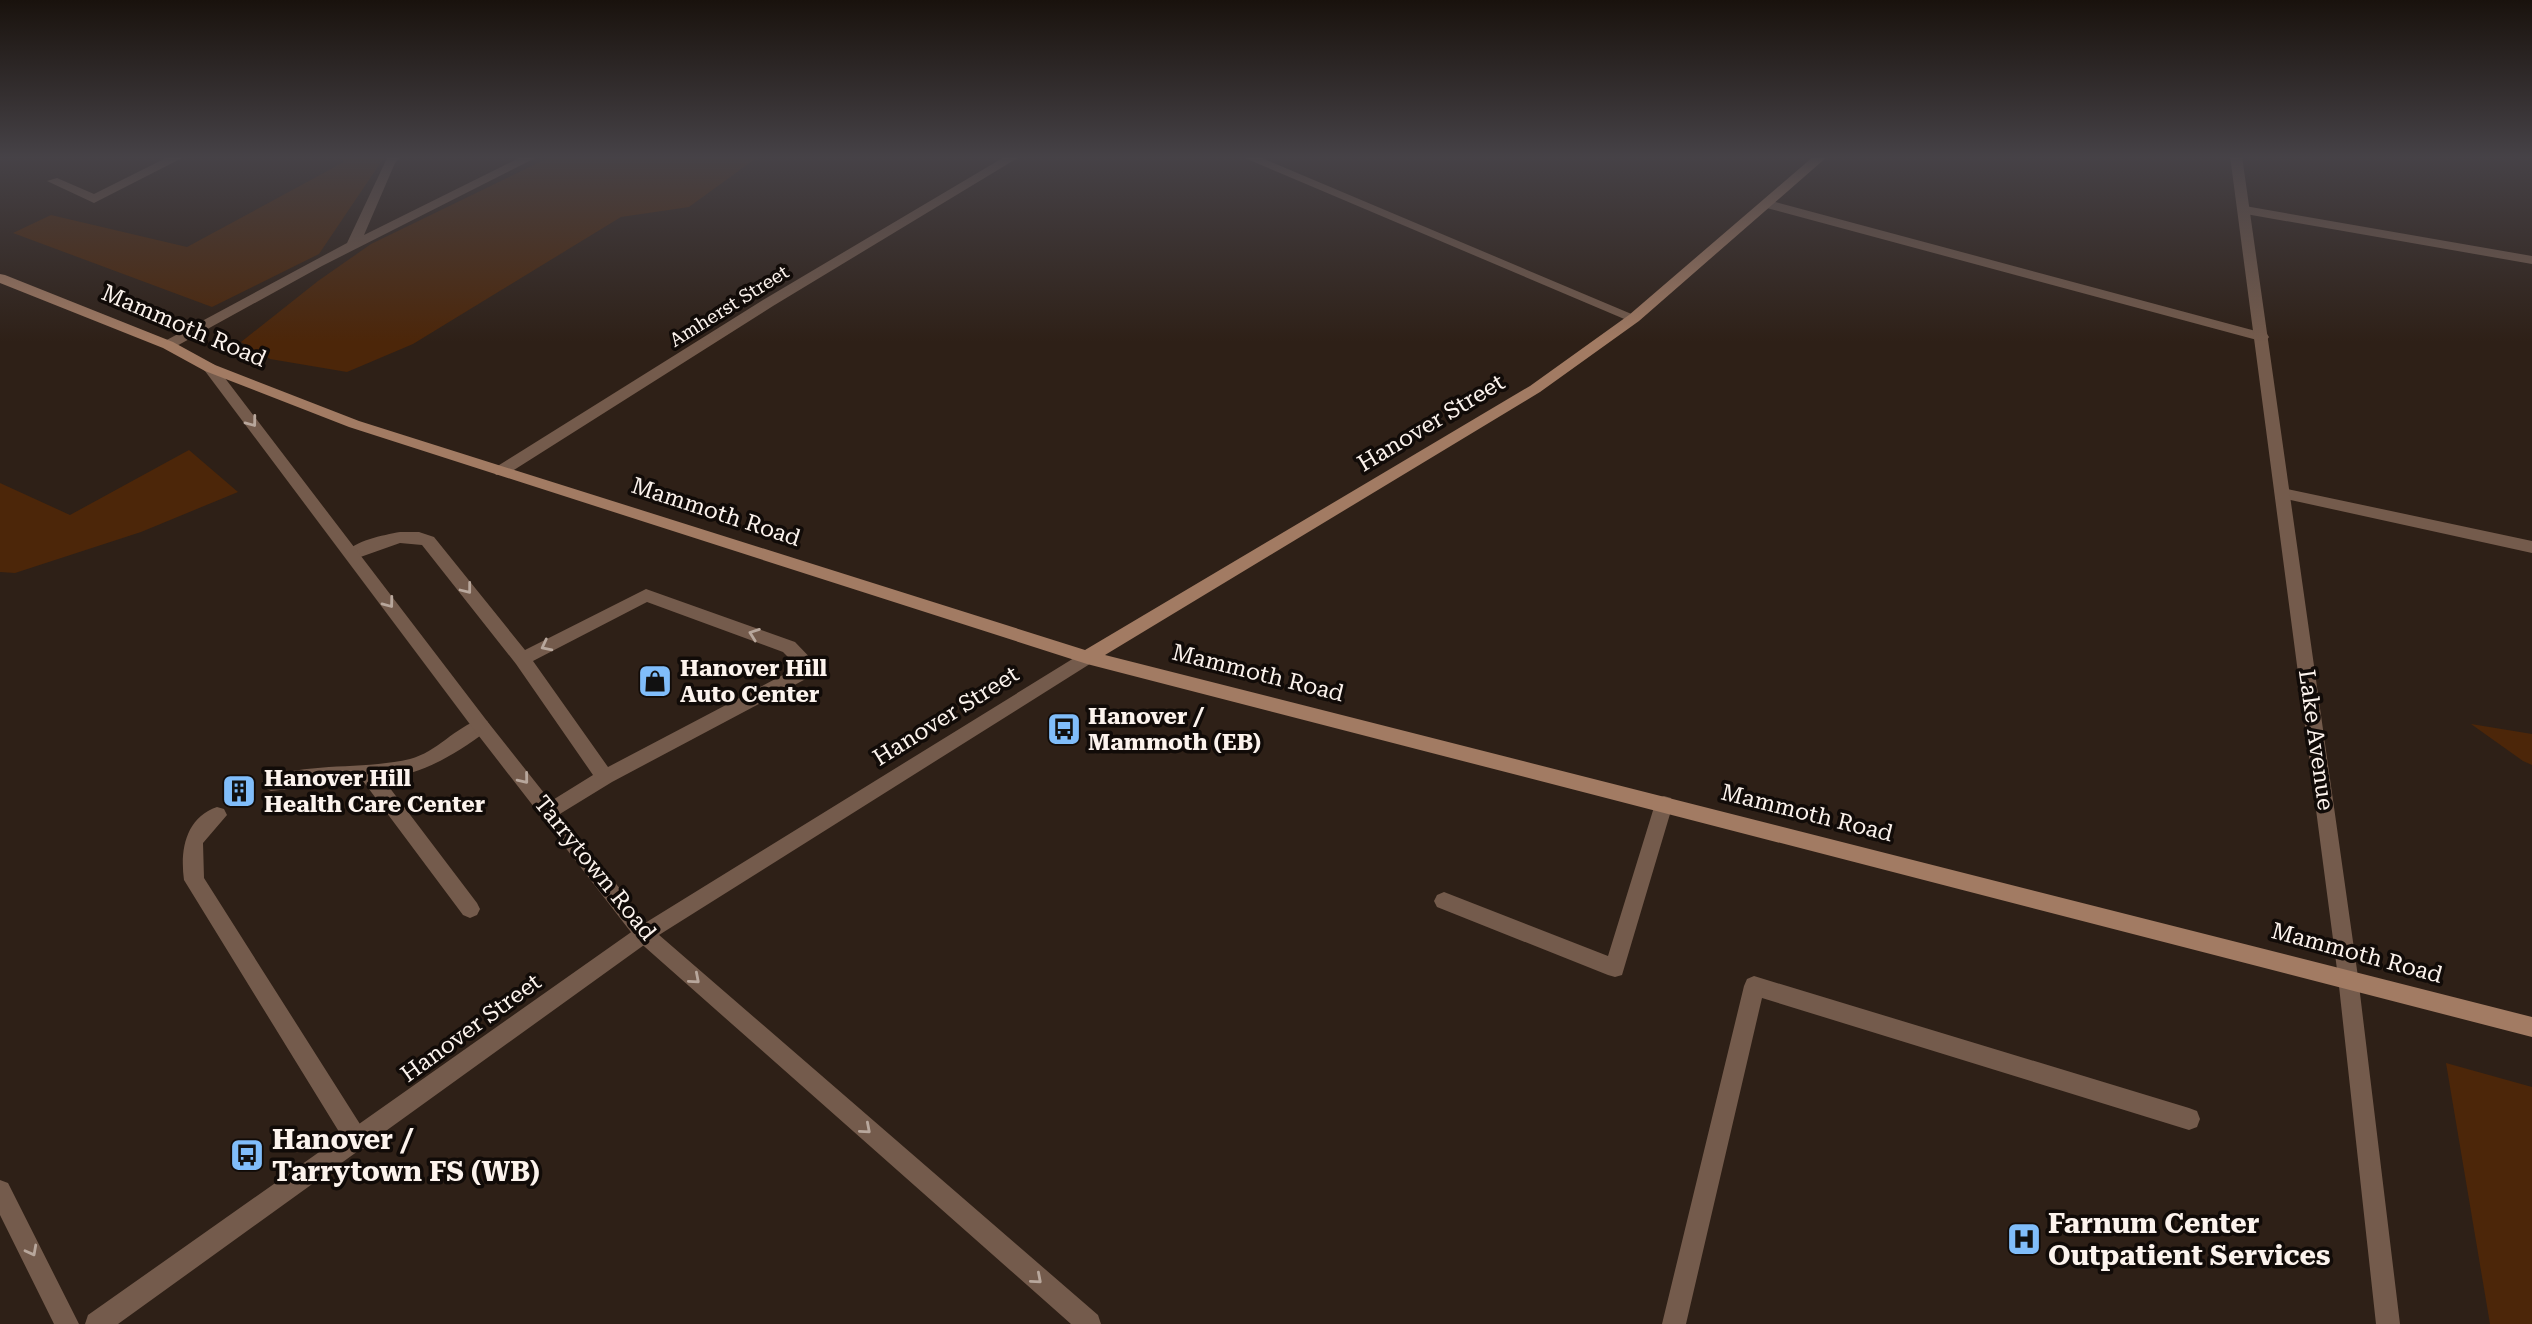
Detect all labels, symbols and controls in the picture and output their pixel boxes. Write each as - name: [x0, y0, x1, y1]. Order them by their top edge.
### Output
- street label: Amherst Street: [665, 260, 793, 352]
- street label: Mammoth Road: [98, 279, 271, 373]
- street label: Hanover Street: [1353, 368, 1510, 477]
- one-way arrow: [243, 414, 256, 427]
- street label: Mammoth Road: [628, 472, 804, 552]
- one-way arrow: [458, 581, 471, 594]
- one-way arrow: [381, 595, 394, 608]
- one-way arrow: [748, 628, 760, 642]
- one-way arrow: [541, 638, 553, 652]
- street label: Mammoth Road: [1169, 639, 1347, 707]
- place label: Hanover Hill Auto Center: [680, 655, 827, 708]
- street label: Hanover Street: [868, 660, 1024, 772]
- shop icon: Hanover Hill Auto Center: [636, 662, 674, 700]
- street label: Lake Avenue: [2293, 668, 2339, 812]
- place label: Hanover / Mammoth (EB): [1088, 703, 1261, 756]
- bus stop icon: Hanover / Mammoth (EB): [1045, 710, 1083, 748]
- place label: Hanover Hill Health Care Center: [264, 765, 485, 818]
- building icon: Hanover Hill Health Care Center: [220, 772, 258, 810]
- one-way arrow: [516, 772, 529, 784]
- street label: Mammoth Road: [1718, 779, 1896, 847]
- street label: Tarrytown Road: [528, 790, 662, 946]
- street label: Mammoth Road: [2269, 917, 2446, 989]
- street label: Hanover Street: [396, 968, 547, 1088]
- one-way arrow: [687, 971, 700, 983]
- one-way arrow: [858, 1121, 871, 1133]
- place label: Hanover / Tarrytown FS (WB): [272, 1123, 540, 1188]
- bus stop icon: Hanover / Tarrytown FS (WB): [228, 1136, 266, 1174]
- place label: Farnum Center Outpatient Services: [2048, 1207, 2330, 1272]
- hospital icon: Farnum Center Outpatient Services: [2005, 1220, 2043, 1258]
- one-way arrow: [24, 1244, 37, 1256]
- one-way arrow: [1029, 1271, 1042, 1283]

